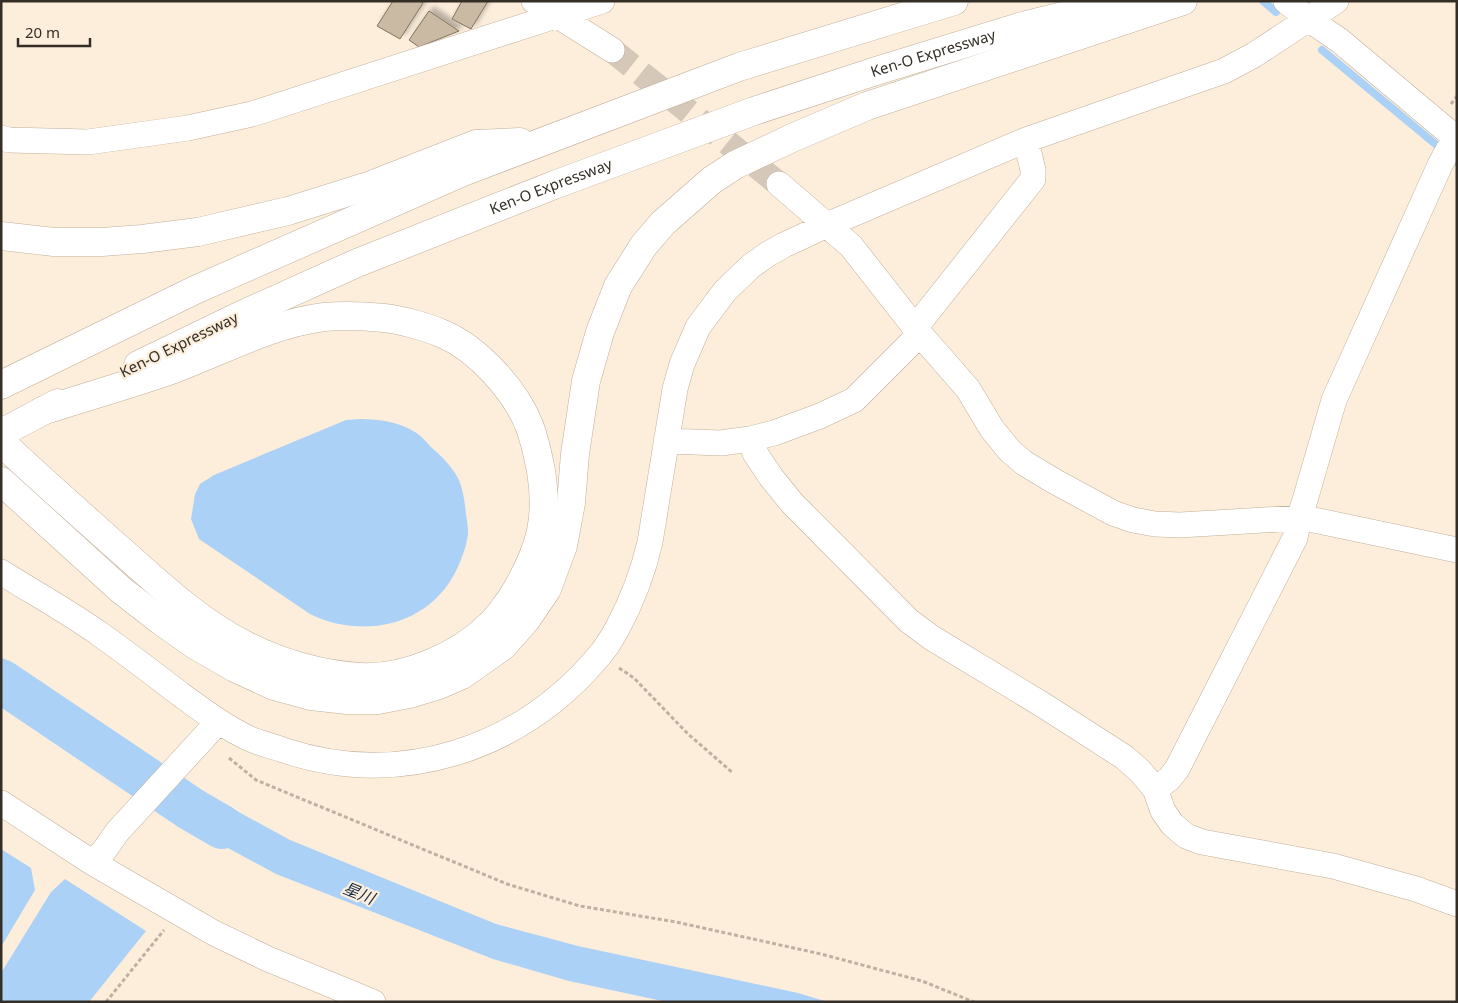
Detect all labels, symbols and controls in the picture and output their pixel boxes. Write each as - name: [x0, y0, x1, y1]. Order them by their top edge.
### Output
- scale bar: [18, 15, 90, 47]
- text: 20 m: [25, 22, 60, 42]
- street label: Ken-O Expressway: [868, 24, 998, 81]
- street label: Ken-O Expressway: [486, 153, 615, 219]
- street label: Ken-O Expressway: [116, 307, 241, 381]
- water label: 星川: [340, 877, 380, 910]

